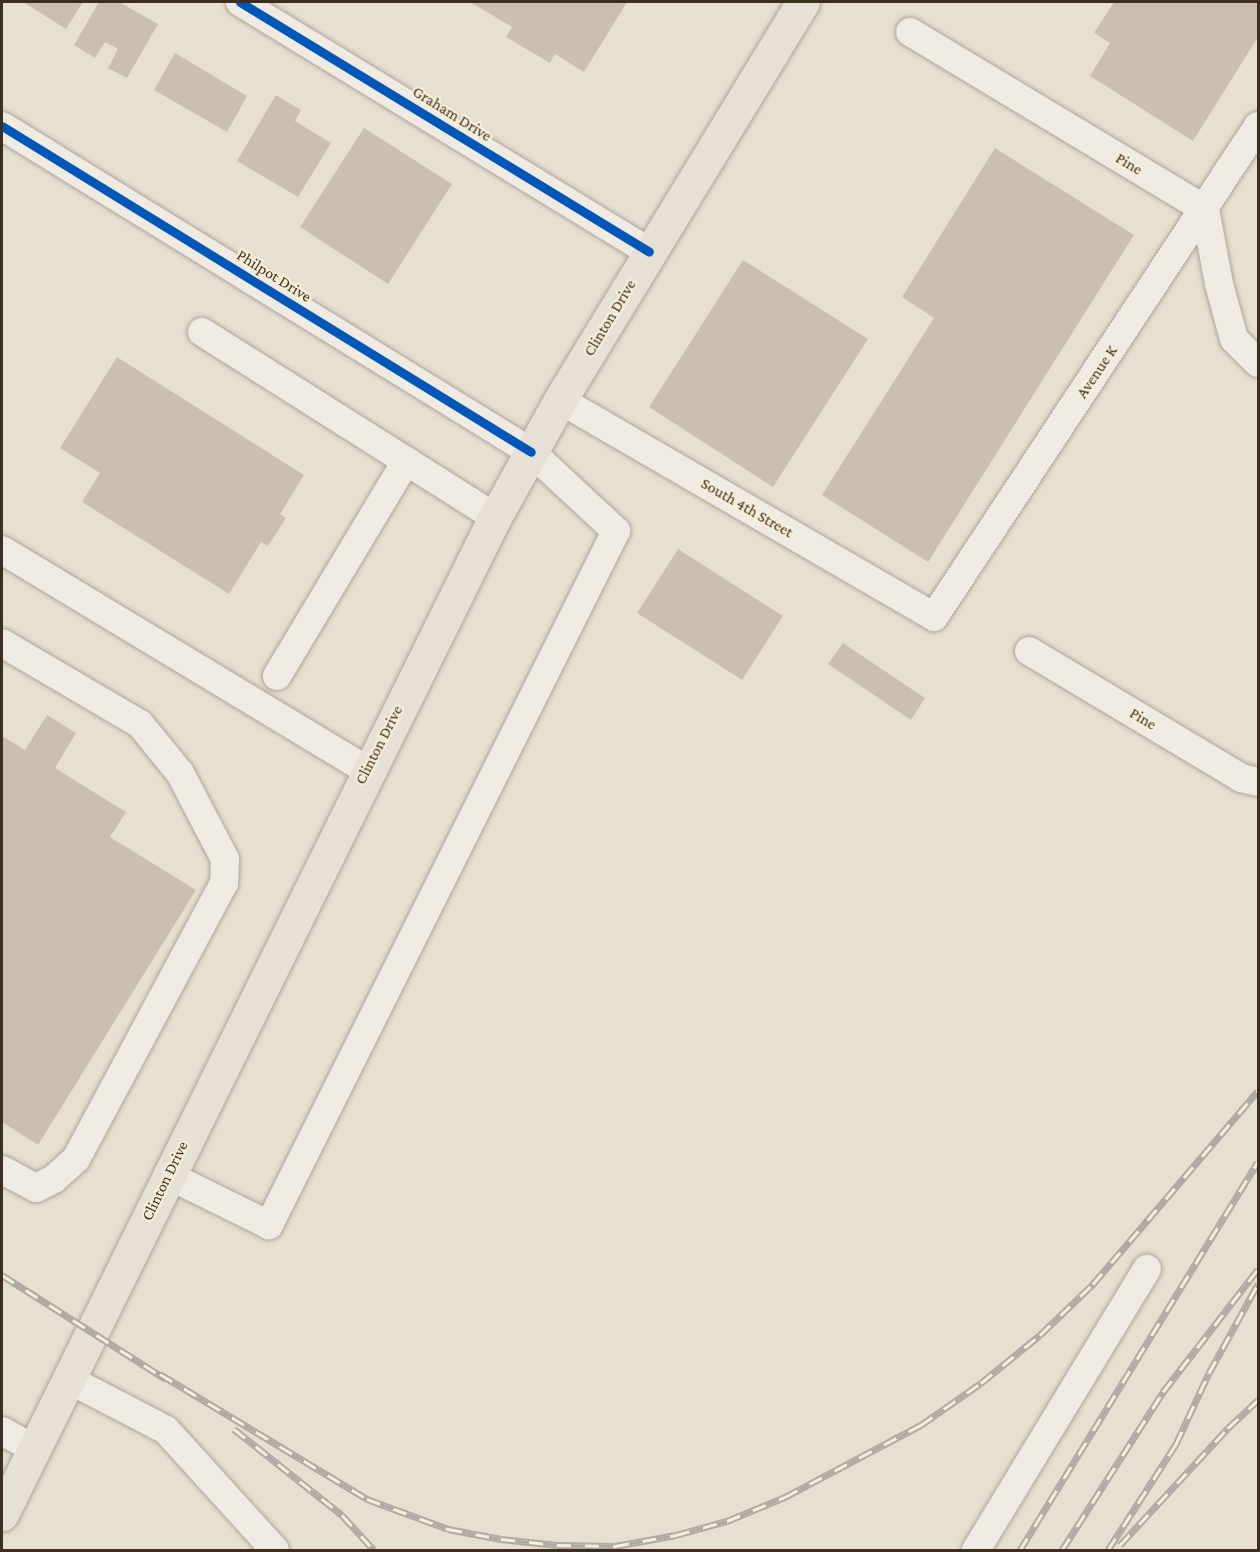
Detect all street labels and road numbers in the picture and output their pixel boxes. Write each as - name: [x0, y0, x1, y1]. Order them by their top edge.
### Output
- street label: Graham Drive: [409, 82, 495, 146]
- street label: Pine: [1112, 149, 1146, 179]
- street label: Philpot Drive: [233, 245, 315, 307]
- street label: Clinton Drive: [580, 276, 640, 360]
- street label: Avenue K: [1072, 342, 1122, 402]
- street label: South 4th Street: [697, 474, 797, 542]
- street label: Clinton Drive: [351, 702, 407, 788]
- street label: Pine: [1126, 704, 1160, 734]
- street label: Clinton Drive: [138, 1138, 192, 1224]

